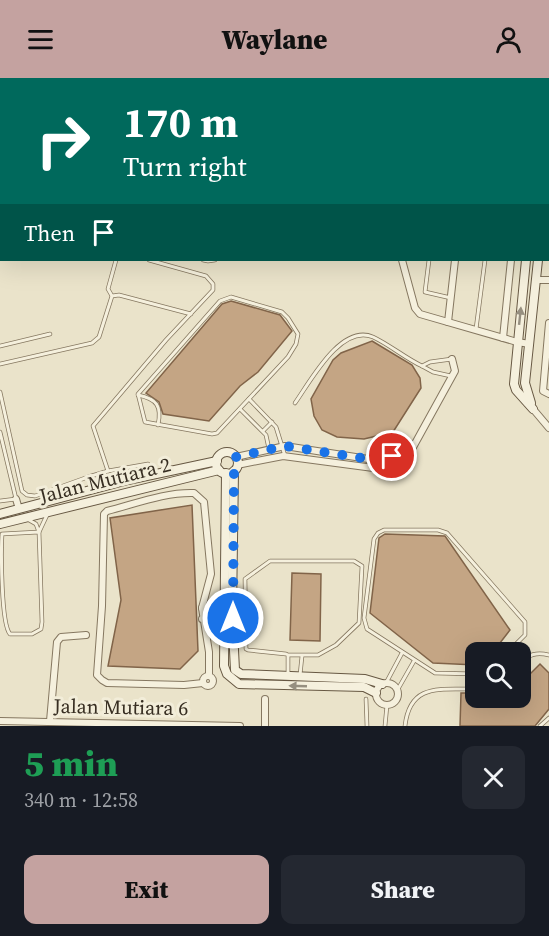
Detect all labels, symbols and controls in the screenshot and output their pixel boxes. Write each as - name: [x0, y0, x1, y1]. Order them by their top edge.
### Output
- text: Waylane: [222, 21, 327, 58]
- icon: menu: [24, 23, 57, 56]
- icon: person: [492, 23, 525, 56]
- text: 170 m: [123, 93, 238, 151]
- icon: right: [24, 102, 102, 180]
- text: Turn right: [123, 148, 247, 185]
- icon: arrive: [87, 216, 120, 249]
- text: Then: [24, 218, 75, 248]
- one-way arrow: [515, 306, 525, 325]
- pin: [366, 430, 417, 481]
- icon: arrive: [375, 439, 408, 472]
- street label: Jalan Mutiara 2: [35, 450, 174, 510]
- position arrow: [201, 586, 265, 650]
- map controls: [465, 642, 531, 708]
- button: search: [465, 642, 531, 708]
- one-way arrow: [288, 681, 307, 690]
- street label: Jalan Mutiara 6: [52, 692, 189, 722]
- text: 5 min: [24, 739, 118, 788]
- button: close: [462, 746, 525, 809]
- text: 340 m · 12:58: [24, 786, 138, 814]
- button: Exit: [24, 855, 269, 924]
- button: Share: [281, 855, 525, 924]

